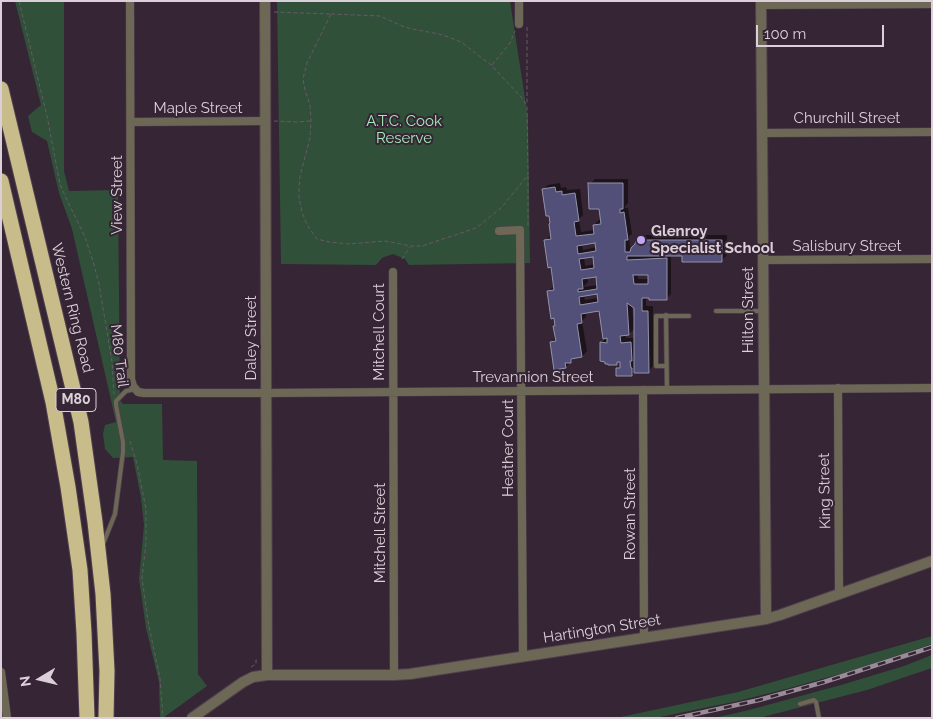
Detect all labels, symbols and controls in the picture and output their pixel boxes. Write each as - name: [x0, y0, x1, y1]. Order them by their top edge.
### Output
- scale bar: [758, 15, 886, 47]
- text: 100 m: [764, 25, 806, 43]
- street label: Maple Street: [154, 99, 242, 117]
- street label: Churchill Street: [794, 109, 900, 127]
- park label: A.T.C. Cook Reserve: [366, 112, 442, 147]
- street label: View Street: [108, 155, 126, 235]
- place label: Glenroy Specialist School: [651, 222, 774, 257]
- marker: Glenroy Specialist School: [635, 234, 647, 246]
- street label: Salisbury Street: [793, 237, 901, 255]
- street label: Western Ring Road: [47, 241, 97, 375]
- street label: Hilton Street: [739, 267, 757, 353]
- street label: Mitchell Court: [370, 283, 388, 381]
- street label: Daley Street: [242, 295, 260, 381]
- street label: M80 Trail: [106, 323, 132, 389]
- street label: Trevannion Street: [472, 368, 594, 386]
- road number: M80: [56, 388, 96, 412]
- street label: Heather Court: [499, 399, 517, 497]
- street label: King Street: [815, 453, 835, 529]
- street label: Rowan Street: [621, 468, 639, 560]
- street label: Mitchell Street: [371, 483, 389, 583]
- street label: Hartington Street: [542, 611, 662, 647]
- north arrow: [15, 654, 65, 704]
- text: N: [16, 675, 34, 688]

